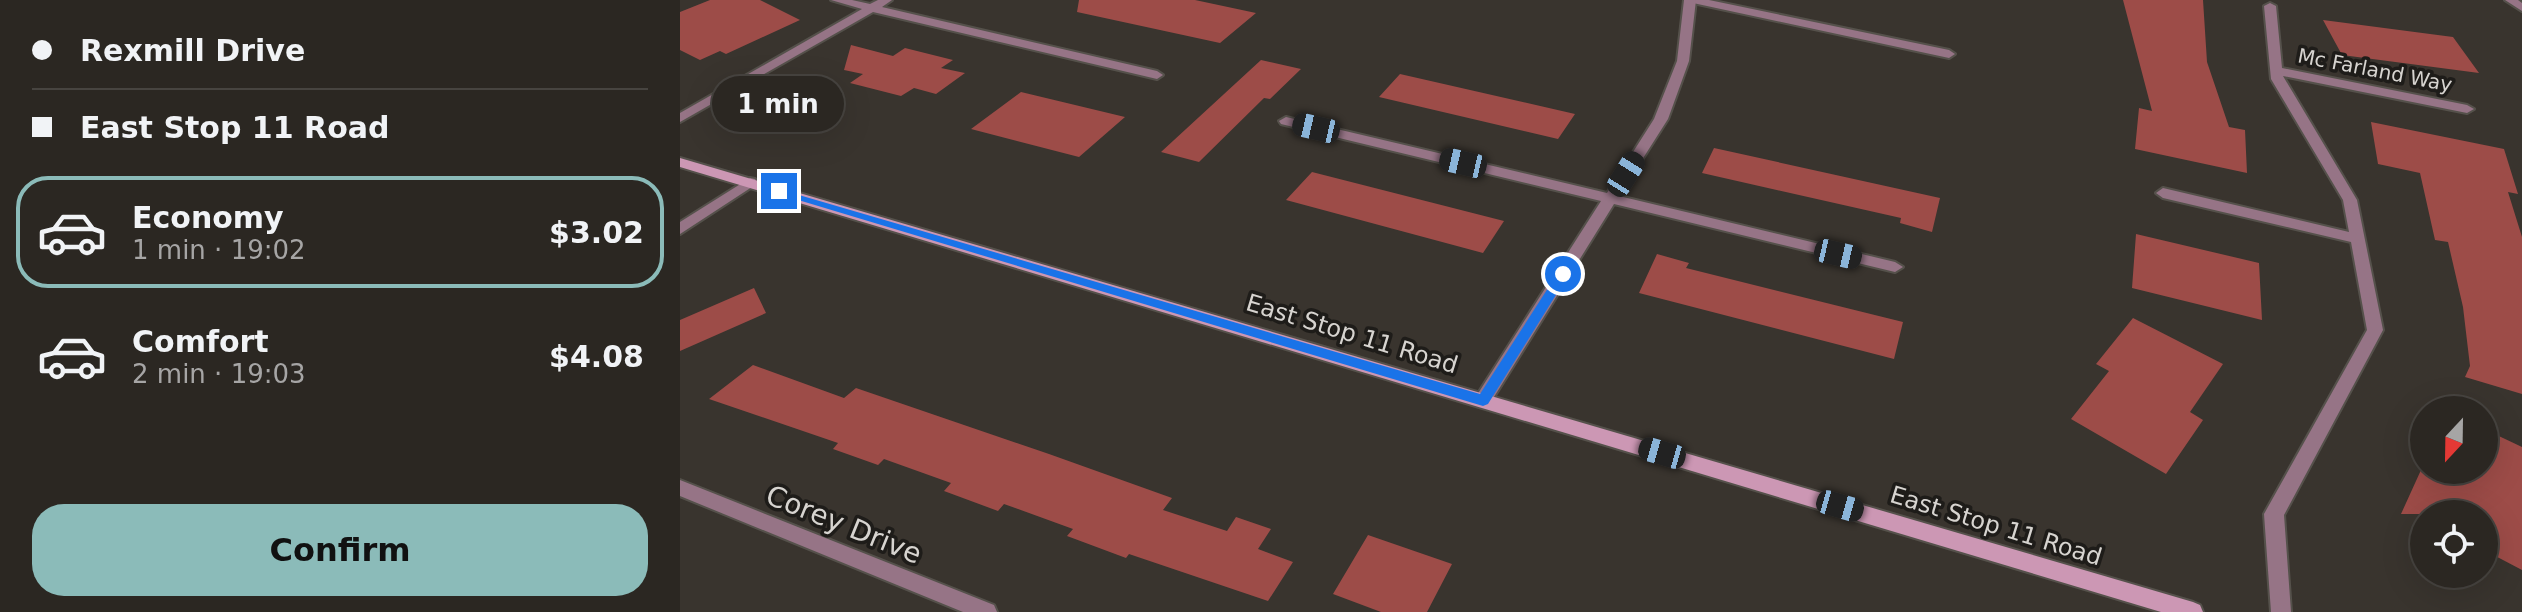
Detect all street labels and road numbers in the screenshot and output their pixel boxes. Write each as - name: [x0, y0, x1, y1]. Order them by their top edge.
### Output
- street label: Mc Farland Way: [2296, 43, 2454, 97]
- street label: East Stop 11 Road: [1243, 288, 1461, 380]
- street label: Corey Drive: [761, 478, 926, 571]
- street label: East Stop 11 Road: [1887, 480, 2105, 572]

